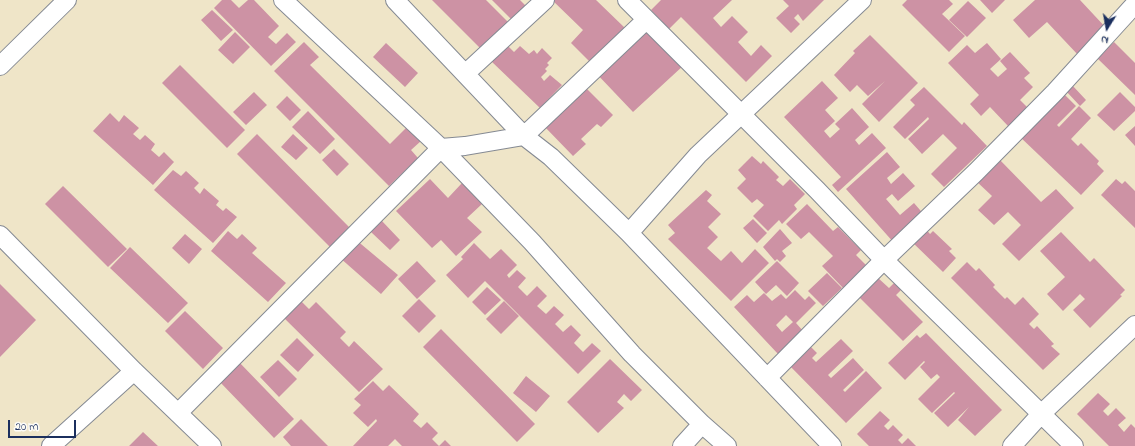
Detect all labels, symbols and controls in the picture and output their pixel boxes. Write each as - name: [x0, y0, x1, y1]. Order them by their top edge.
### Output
- north arrow: [1087, 8, 1127, 48]
- text: N: [1100, 31, 1110, 48]
- scale bar: [10, 412, 78, 438]
- text: 20 m: [15, 418, 38, 436]

